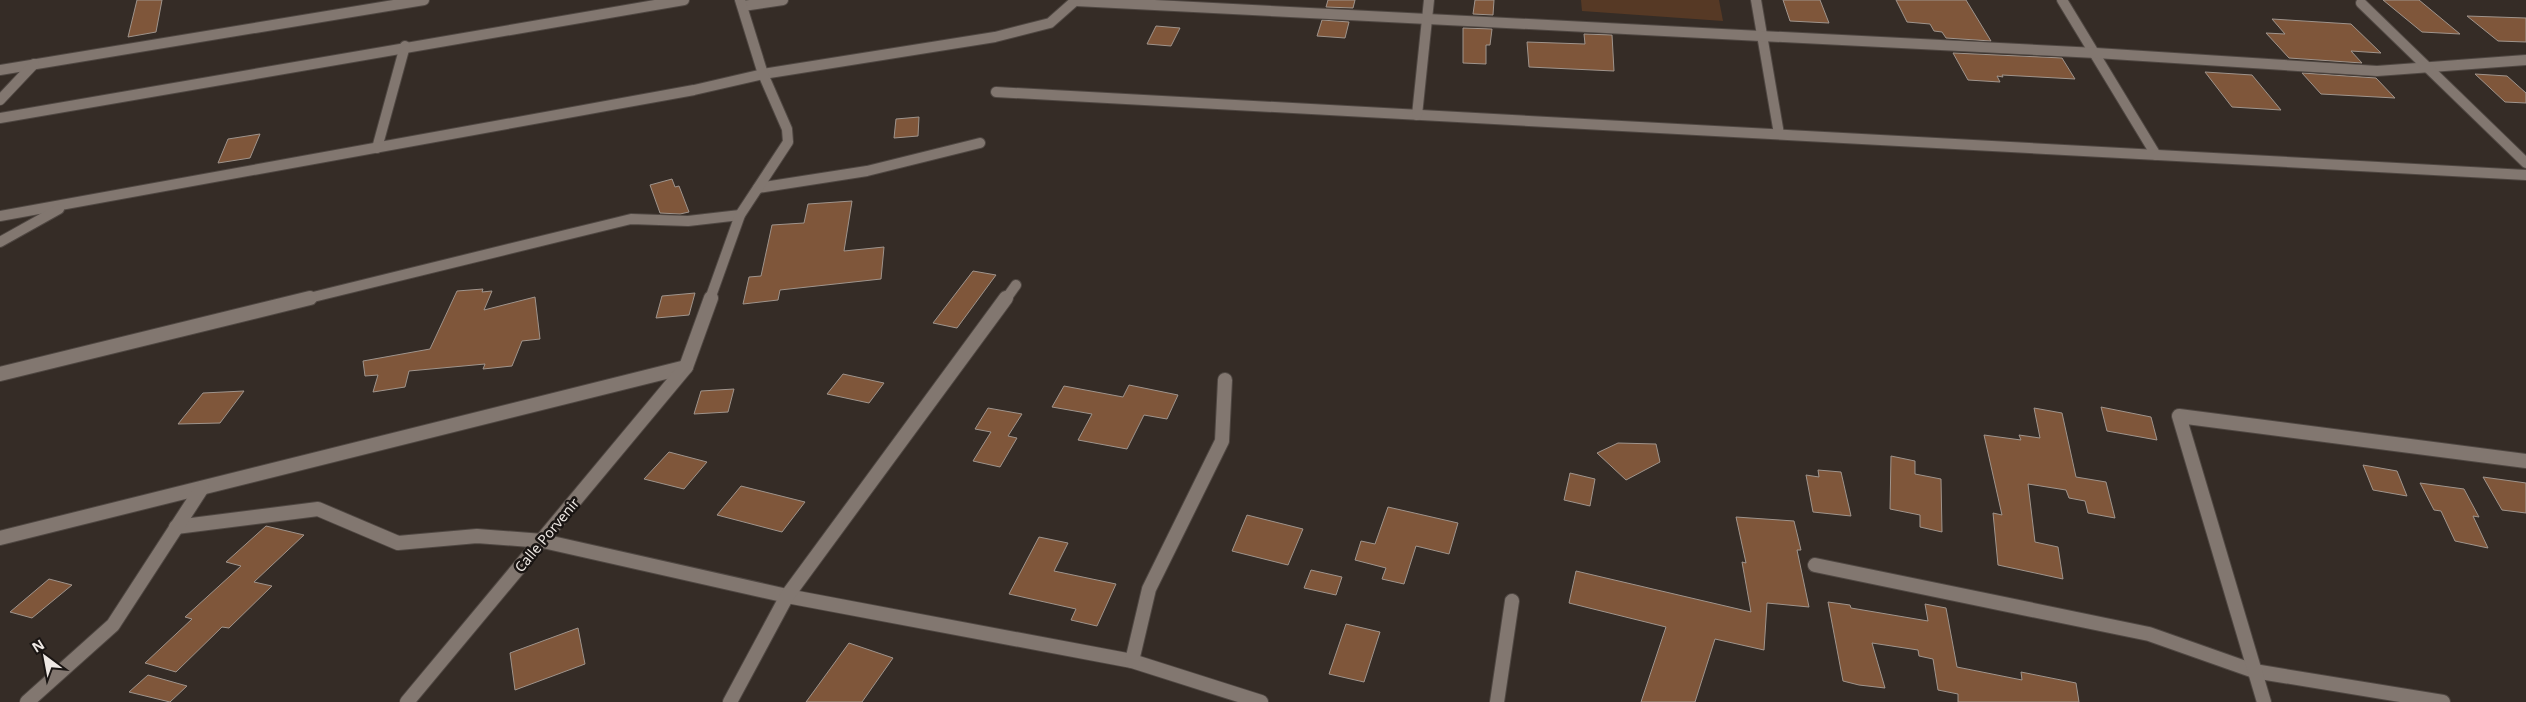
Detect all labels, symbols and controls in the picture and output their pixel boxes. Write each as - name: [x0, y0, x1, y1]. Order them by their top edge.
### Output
- street label: Calle Porvenir: [510, 493, 583, 576]
- north arrow: [20, 632, 70, 682]
- text: N: [28, 634, 48, 657]

